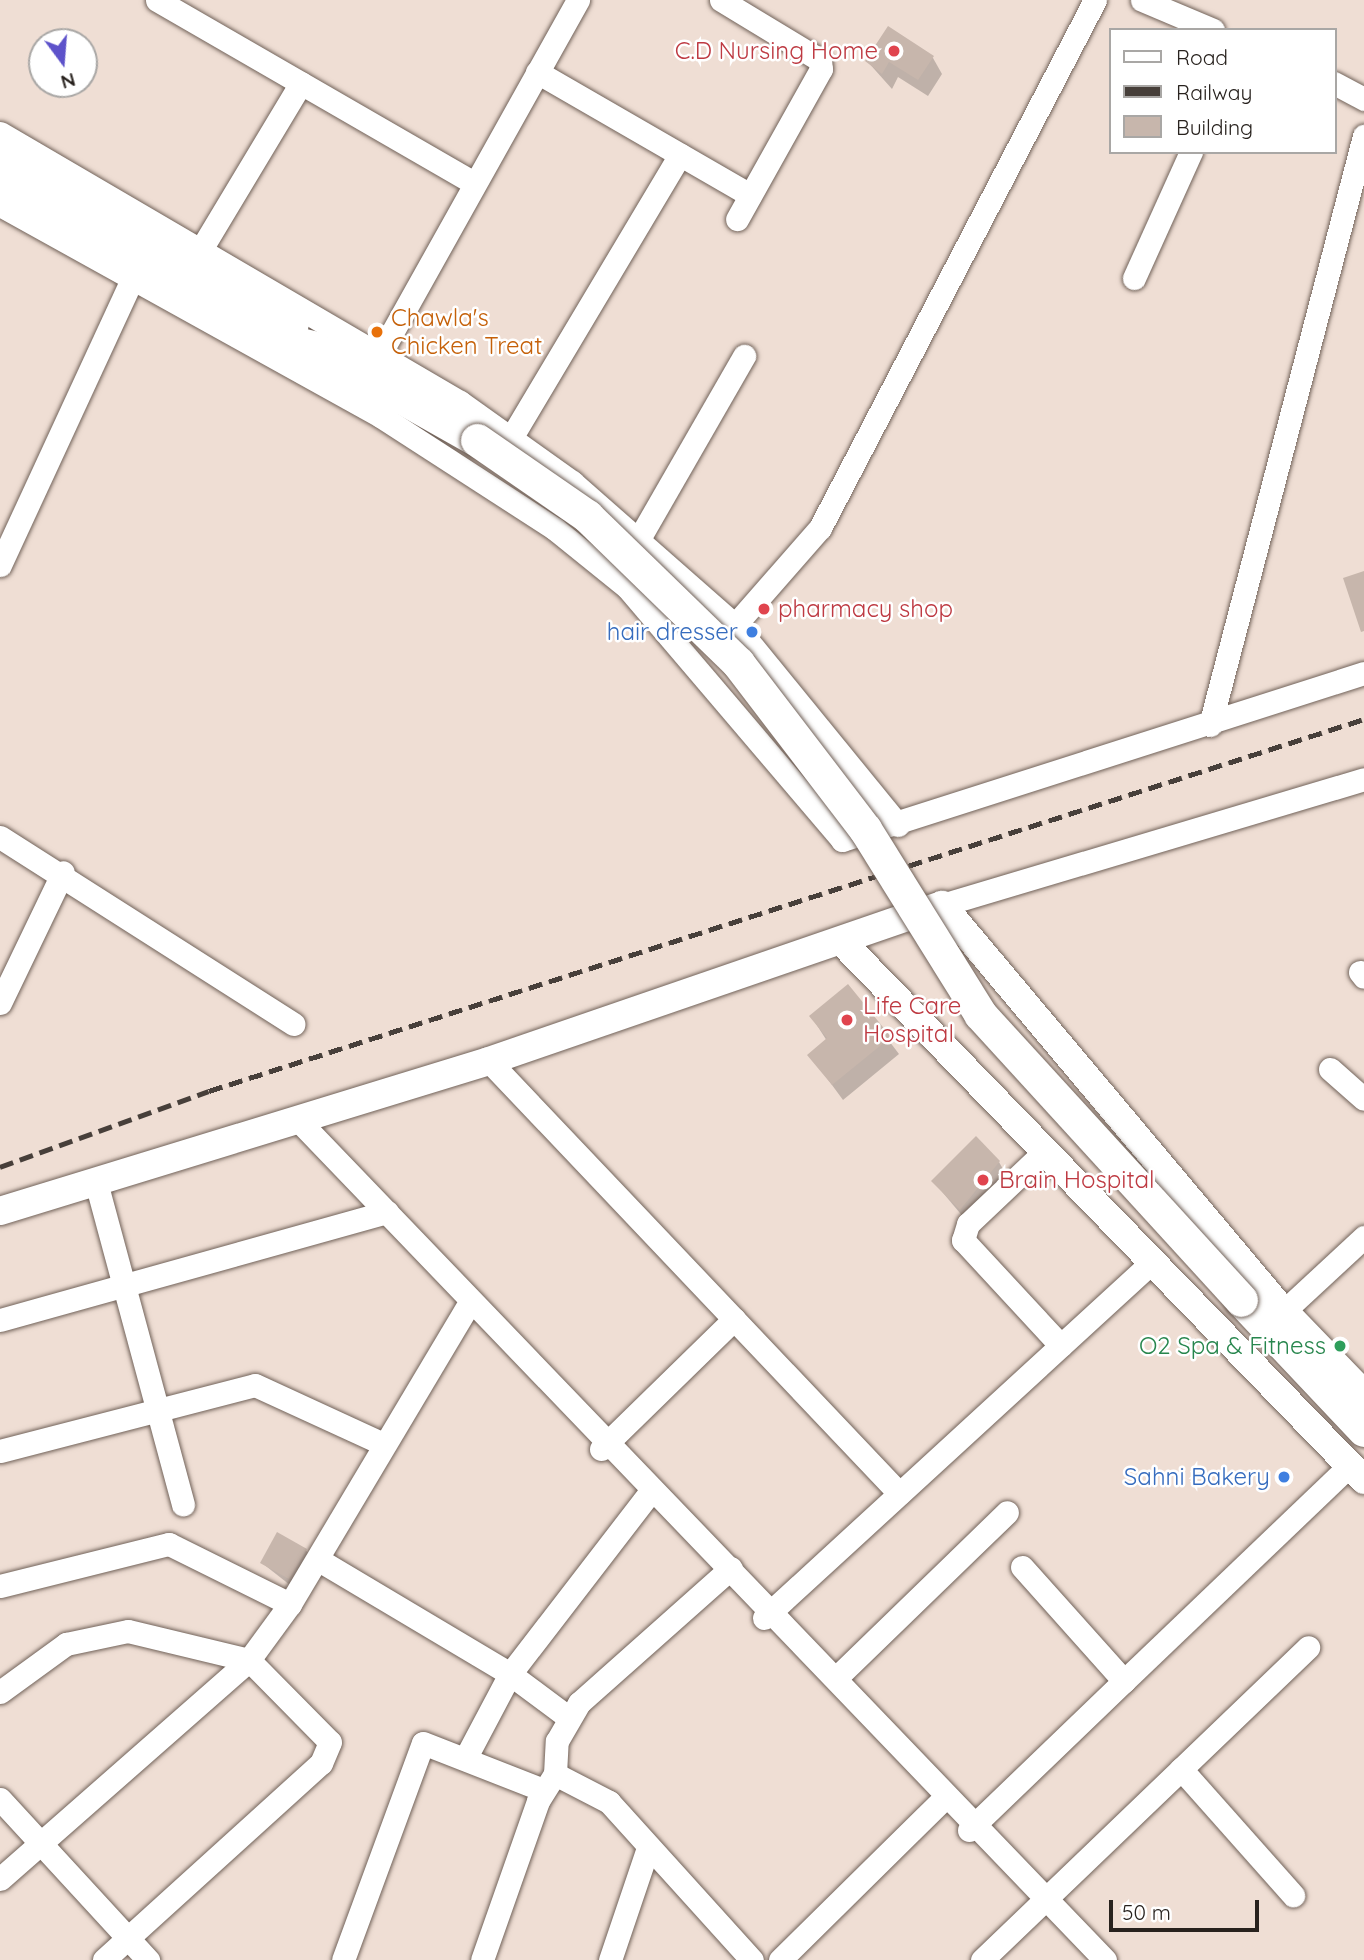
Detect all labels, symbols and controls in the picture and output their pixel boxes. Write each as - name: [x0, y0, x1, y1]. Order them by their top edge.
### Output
- north arrow: [28, 28, 98, 98]
- legend: [1108, 28, 1336, 154]
- place label: C.D Nursing Home: [675, 37, 878, 65]
- marker: C.D Nursing Home: [884, 41, 904, 61]
- text: Road: [1176, 44, 1228, 70]
- text: N: [58, 68, 78, 95]
- text: Railway: [1176, 79, 1252, 105]
- text: Building: [1176, 114, 1253, 140]
- place label: Chawla's Chicken Treat: [391, 304, 542, 360]
- marker: Chawla's Chicken Treat: [369, 324, 385, 340]
- place label: pharmacy shop: [778, 595, 953, 623]
- marker: pharmacy shop: [756, 601, 772, 617]
- place label: hair dresser: [607, 618, 738, 646]
- marker: hair dresser: [744, 624, 760, 640]
- place label: Life Care Hospital: [863, 992, 961, 1048]
- marker: Life Care Hospital: [837, 1010, 857, 1030]
- place label: Brain Hospital: [999, 1166, 1155, 1194]
- marker: Brain Hospital: [973, 1170, 993, 1190]
- place label: O2 Spa & Fitness: [1139, 1332, 1326, 1360]
- marker: O2 Spa & Fitness: [1332, 1338, 1348, 1354]
- place label: Sahni Bakery: [1124, 1463, 1270, 1491]
- marker: Sahni Bakery: [1276, 1469, 1292, 1485]
- scale bar: [1112, 1886, 1262, 1930]
- text: 50 m: [1122, 1899, 1171, 1925]

